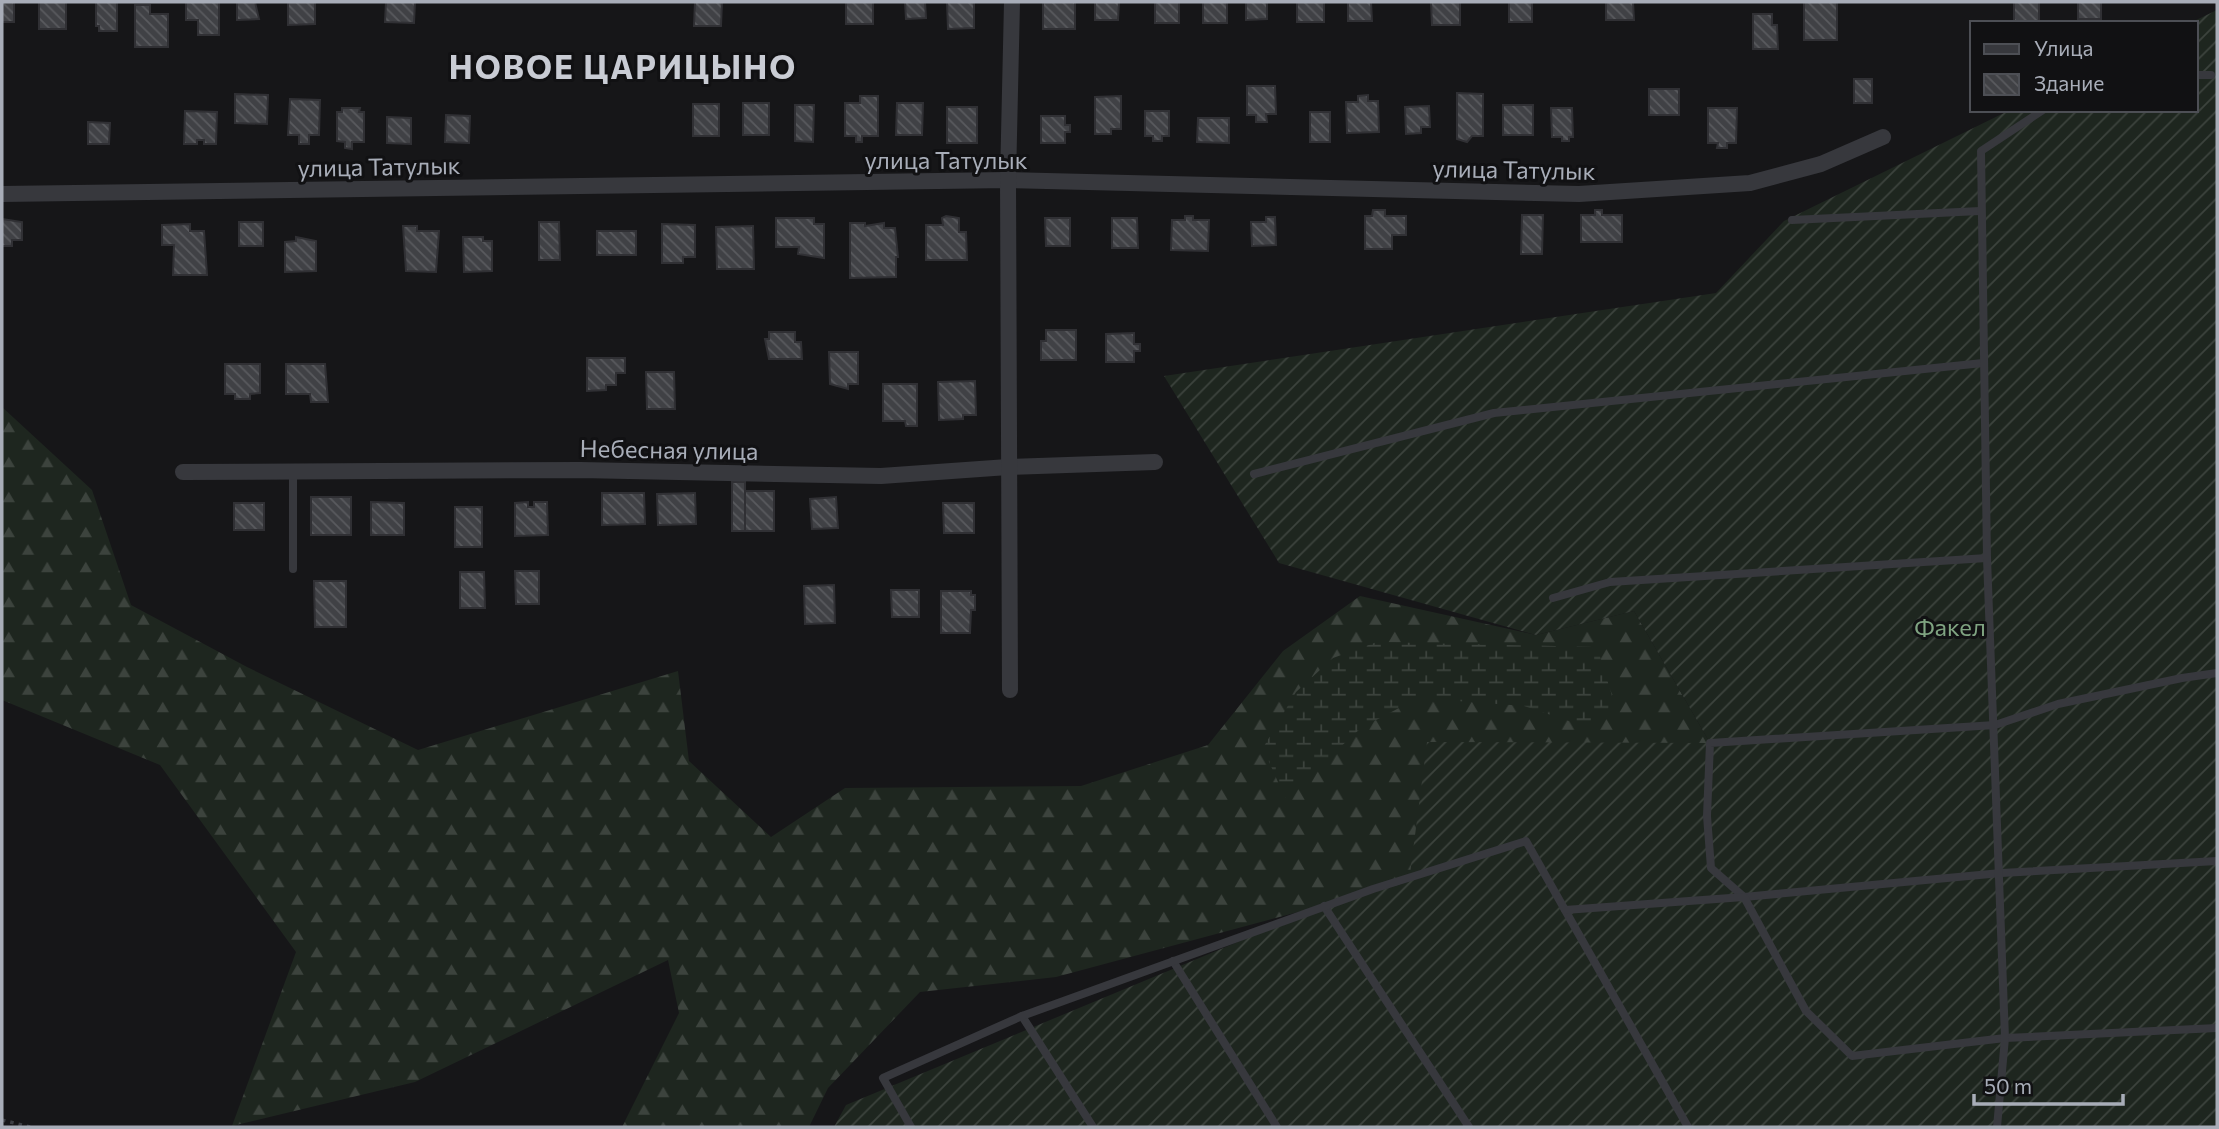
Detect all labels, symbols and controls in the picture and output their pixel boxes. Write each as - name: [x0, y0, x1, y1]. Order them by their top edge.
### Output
- legend: [1970, 21, 2198, 112]
- text: Улица: [2034, 35, 2093, 60]
- district label: НОВОЕ ЦАРИЦЫНО: [449, 46, 797, 86]
- text: Здание: [2034, 70, 2104, 95]
- street label: улица Татулык: [864, 145, 1028, 174]
- street label: улица Татулык: [297, 150, 461, 182]
- street label: улица Татулык: [1432, 153, 1596, 185]
- street label: Небесная улица: [579, 433, 759, 465]
- park label: Факел: [1914, 612, 1986, 641]
- scale bar: [1974, 1062, 2123, 1106]
- text: 50 m: [1984, 1073, 2032, 1098]

